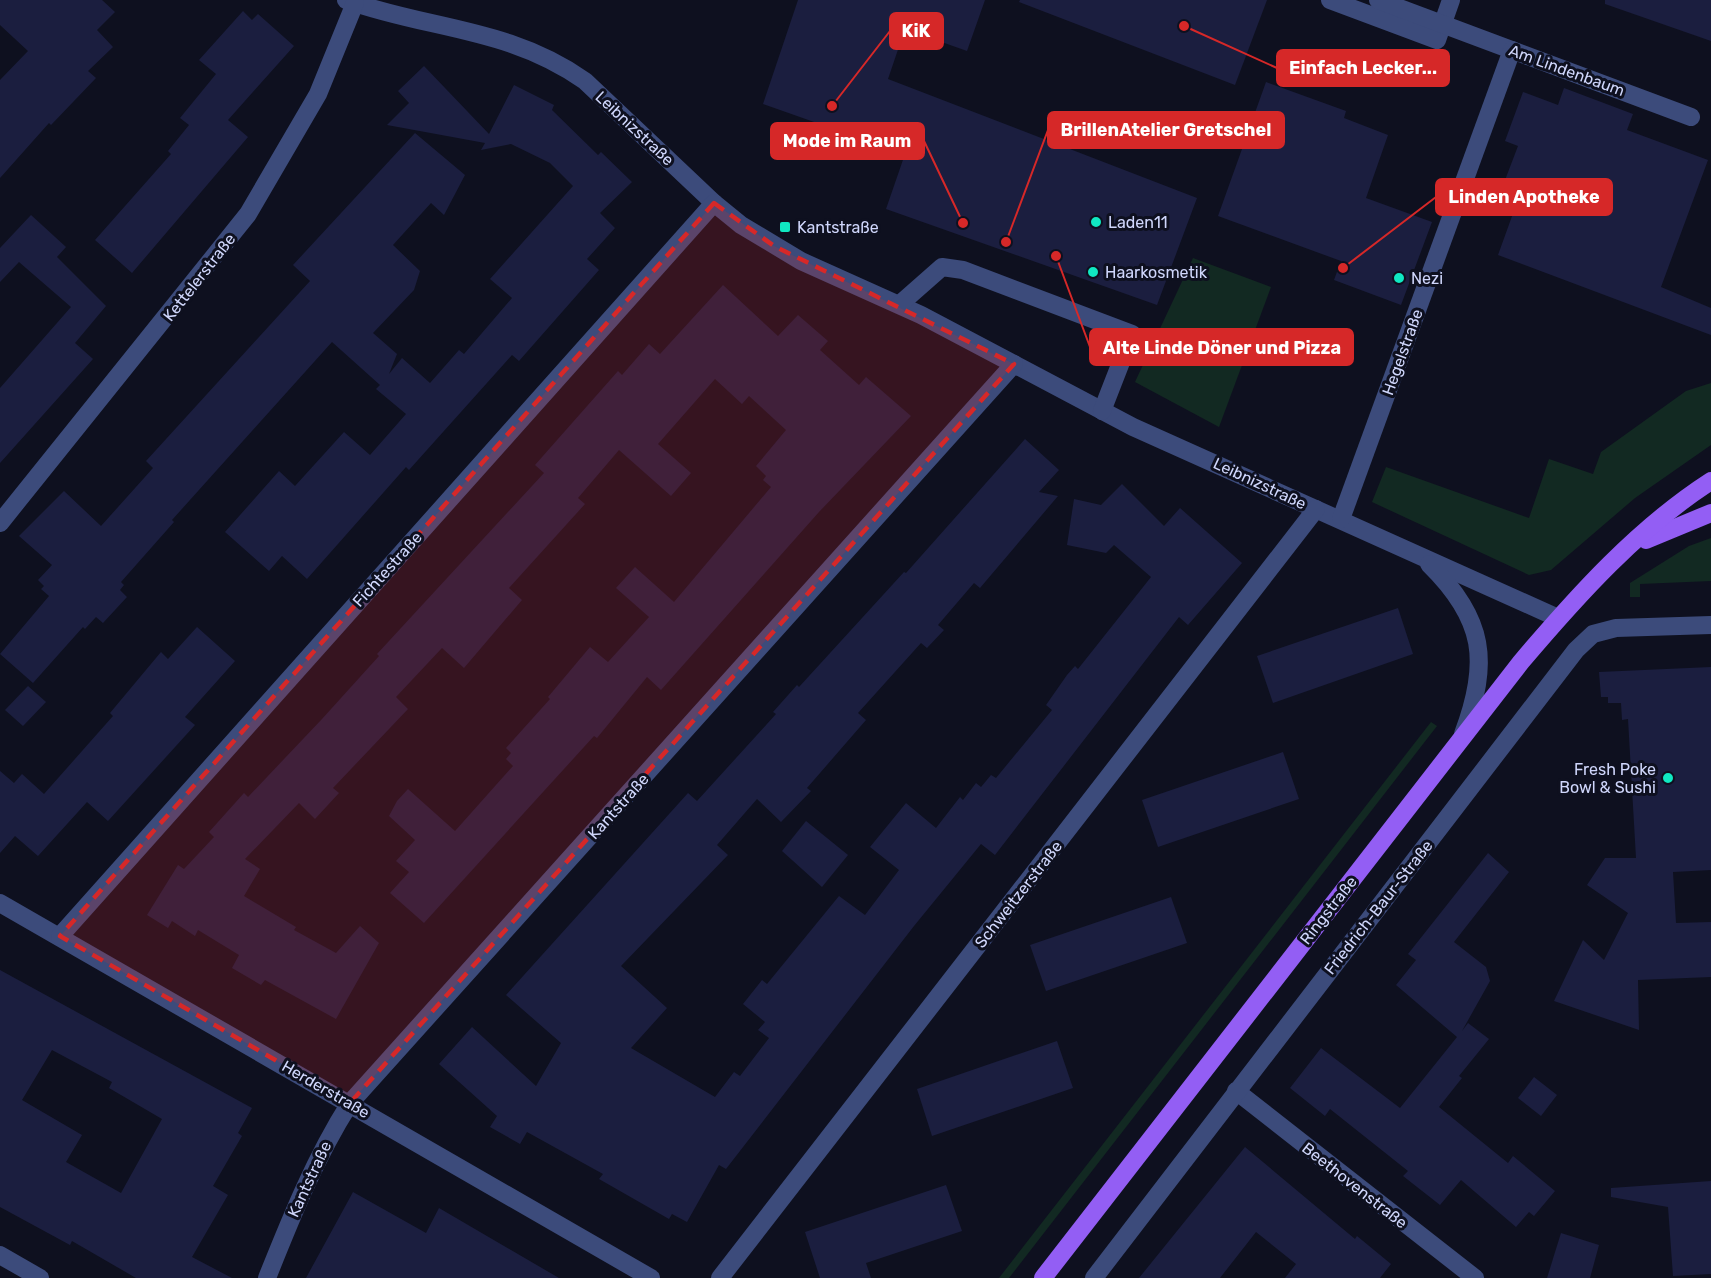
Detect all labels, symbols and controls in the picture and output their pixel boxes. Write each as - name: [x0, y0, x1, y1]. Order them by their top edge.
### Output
- callout: KiK: [890, 13, 943, 49]
- text: KiK: [901, 20, 931, 42]
- street label: Am Lindenbaum: [1506, 41, 1627, 100]
- callout: Einfach Lecker...: [1277, 50, 1449, 86]
- text: Einfach Lecker...: [1289, 57, 1437, 79]
- street label: Leibnizstraße: [591, 87, 678, 170]
- callout: BrillenAtelier Gretschel: [1048, 112, 1284, 148]
- text: BrillenAtelier Gretschel: [1061, 119, 1271, 141]
- callout: Mode im Raum: [771, 123, 924, 159]
- text: Mode im Raum: [783, 130, 911, 152]
- callout: Linden Apotheke: [1436, 179, 1612, 215]
- text: Linden Apotheke: [1448, 186, 1600, 208]
- place label: Laden11: [1108, 213, 1168, 232]
- marker: Laden11: [1089, 215, 1103, 229]
- place label: Kantstraße: [797, 218, 879, 237]
- marker: Kantstraße: [778, 220, 792, 234]
- street label: Kettelerstraße: [159, 230, 240, 325]
- place label: Haarkosmetik: [1105, 263, 1208, 282]
- marker: Haarkosmetik: [1086, 265, 1100, 279]
- place label: Nezi: [1411, 269, 1443, 288]
- marker: Nezi: [1392, 271, 1406, 285]
- street label: Hegelstraße: [1378, 306, 1427, 398]
- callout: Alte Linde Döner und Pizza: [1090, 329, 1353, 365]
- text: Alte Linde Döner und Pizza: [1103, 337, 1341, 359]
- street label: Leibnizstraße: [1210, 454, 1309, 513]
- street label: Fichtestraße: [349, 528, 426, 611]
- place label: Fresh Poke Bowl & Sushi: [1559, 760, 1656, 797]
- street label: Kantstraße: [584, 770, 653, 843]
- marker: Fresh Poke Bowl & Sushi: [1661, 771, 1675, 785]
- street label: Friedrich-Baur-Straße: [1320, 836, 1437, 978]
- street label: Schweitzerstraße: [971, 837, 1066, 952]
- street label: Ringstraße: [1296, 872, 1361, 948]
- street label: Herderstraße: [278, 1057, 373, 1122]
- street label: Kantstraße: [284, 1138, 335, 1220]
- street label: Beethovenstraße: [1298, 1138, 1411, 1232]

